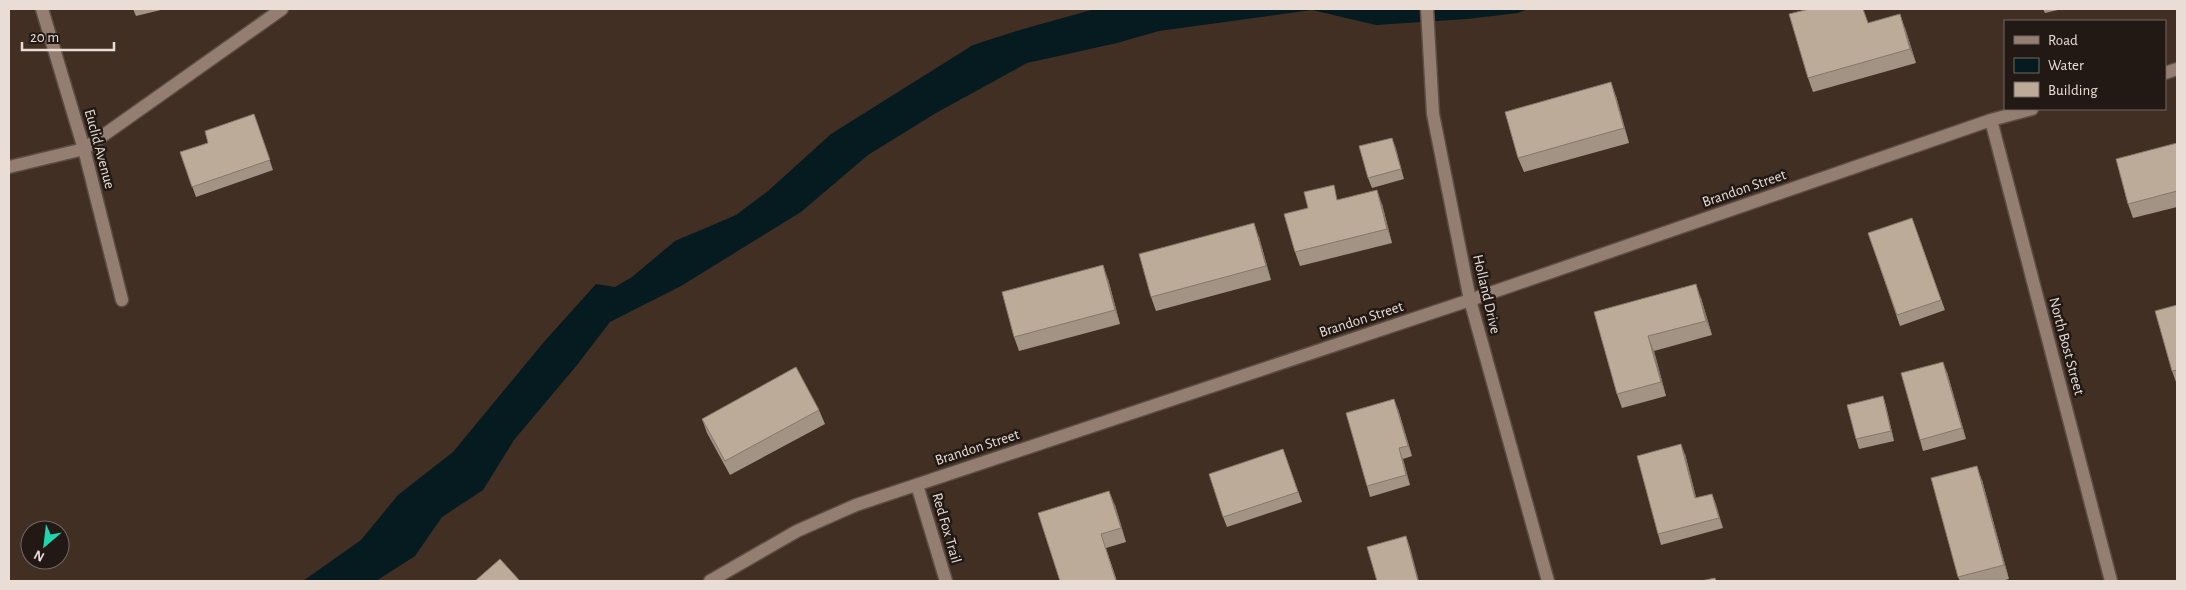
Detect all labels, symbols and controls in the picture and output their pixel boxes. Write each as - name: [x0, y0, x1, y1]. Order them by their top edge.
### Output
- scale bar: [22, 20, 115, 52]
- legend: [2004, 20, 2166, 110]
- text: 20 m: [30, 30, 59, 45]
- text: Road: [2048, 33, 2078, 48]
- text: Water: [2048, 58, 2084, 73]
- text: Building: [2048, 83, 2098, 98]
- street label: Euclid Avenue: [82, 108, 117, 191]
- street label: Brandon Street: [1700, 167, 1788, 210]
- street label: Holland Drive: [1470, 253, 1503, 335]
- street label: North Bost Street: [2046, 296, 2087, 397]
- street label: Brandon Street: [1317, 299, 1405, 340]
- street label: Brandon Street: [933, 427, 1021, 468]
- street label: Red Fox Trail: [929, 491, 964, 565]
- north arrow: [20, 520, 70, 570]
- text: N: [32, 547, 47, 564]

